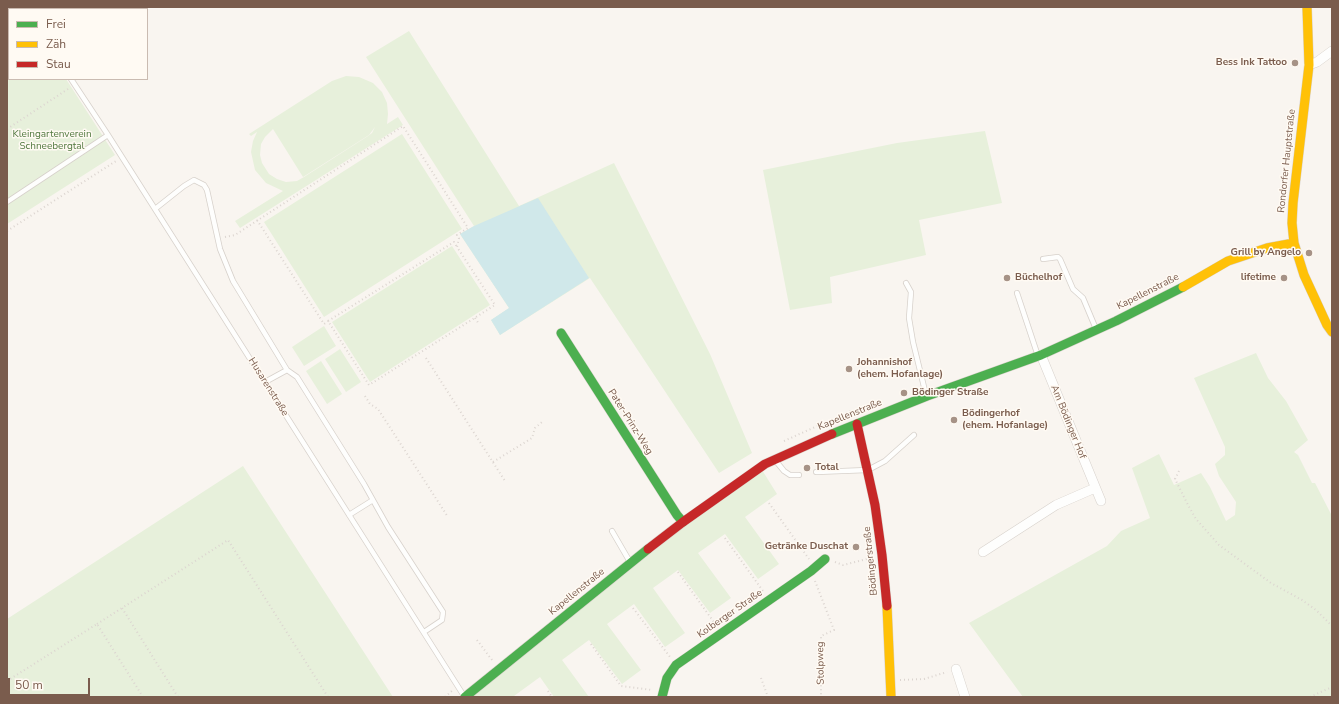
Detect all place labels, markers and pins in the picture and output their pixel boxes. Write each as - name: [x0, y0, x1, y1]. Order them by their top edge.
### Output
- place label: Bess Ink Tattoo: [1216, 57, 1287, 69]
- marker: Bess Ink Tattoo: [1290, 58, 1300, 68]
- place label: Grill by Angelo: [1231, 247, 1301, 259]
- marker: Grill by Angelo: [1304, 248, 1314, 258]
- place label: Büchelhof: [1015, 272, 1062, 284]
- place label: lifetime: [1241, 272, 1276, 284]
- marker: Büchelhof: [1002, 273, 1012, 283]
- marker: lifetime: [1279, 273, 1289, 283]
- place label: Johannishof (ehem. Hofanlage): [857, 357, 943, 380]
- marker: Johannishof (ehem. Hofanlage): [844, 364, 854, 374]
- place label: Bödinger Straße: [912, 387, 989, 399]
- marker: Bödinger Straße: [899, 388, 909, 398]
- place label: Bödingerhof (ehem. Hofanlage): [962, 408, 1048, 432]
- marker: Bödingerhof (ehem. Hofanlage): [949, 415, 959, 425]
- place label: Total: [815, 462, 839, 474]
- marker: Total: [802, 463, 812, 473]
- place label: Getränke Duschat: [765, 541, 848, 553]
- marker: Getränke Duschat: [851, 542, 861, 552]

